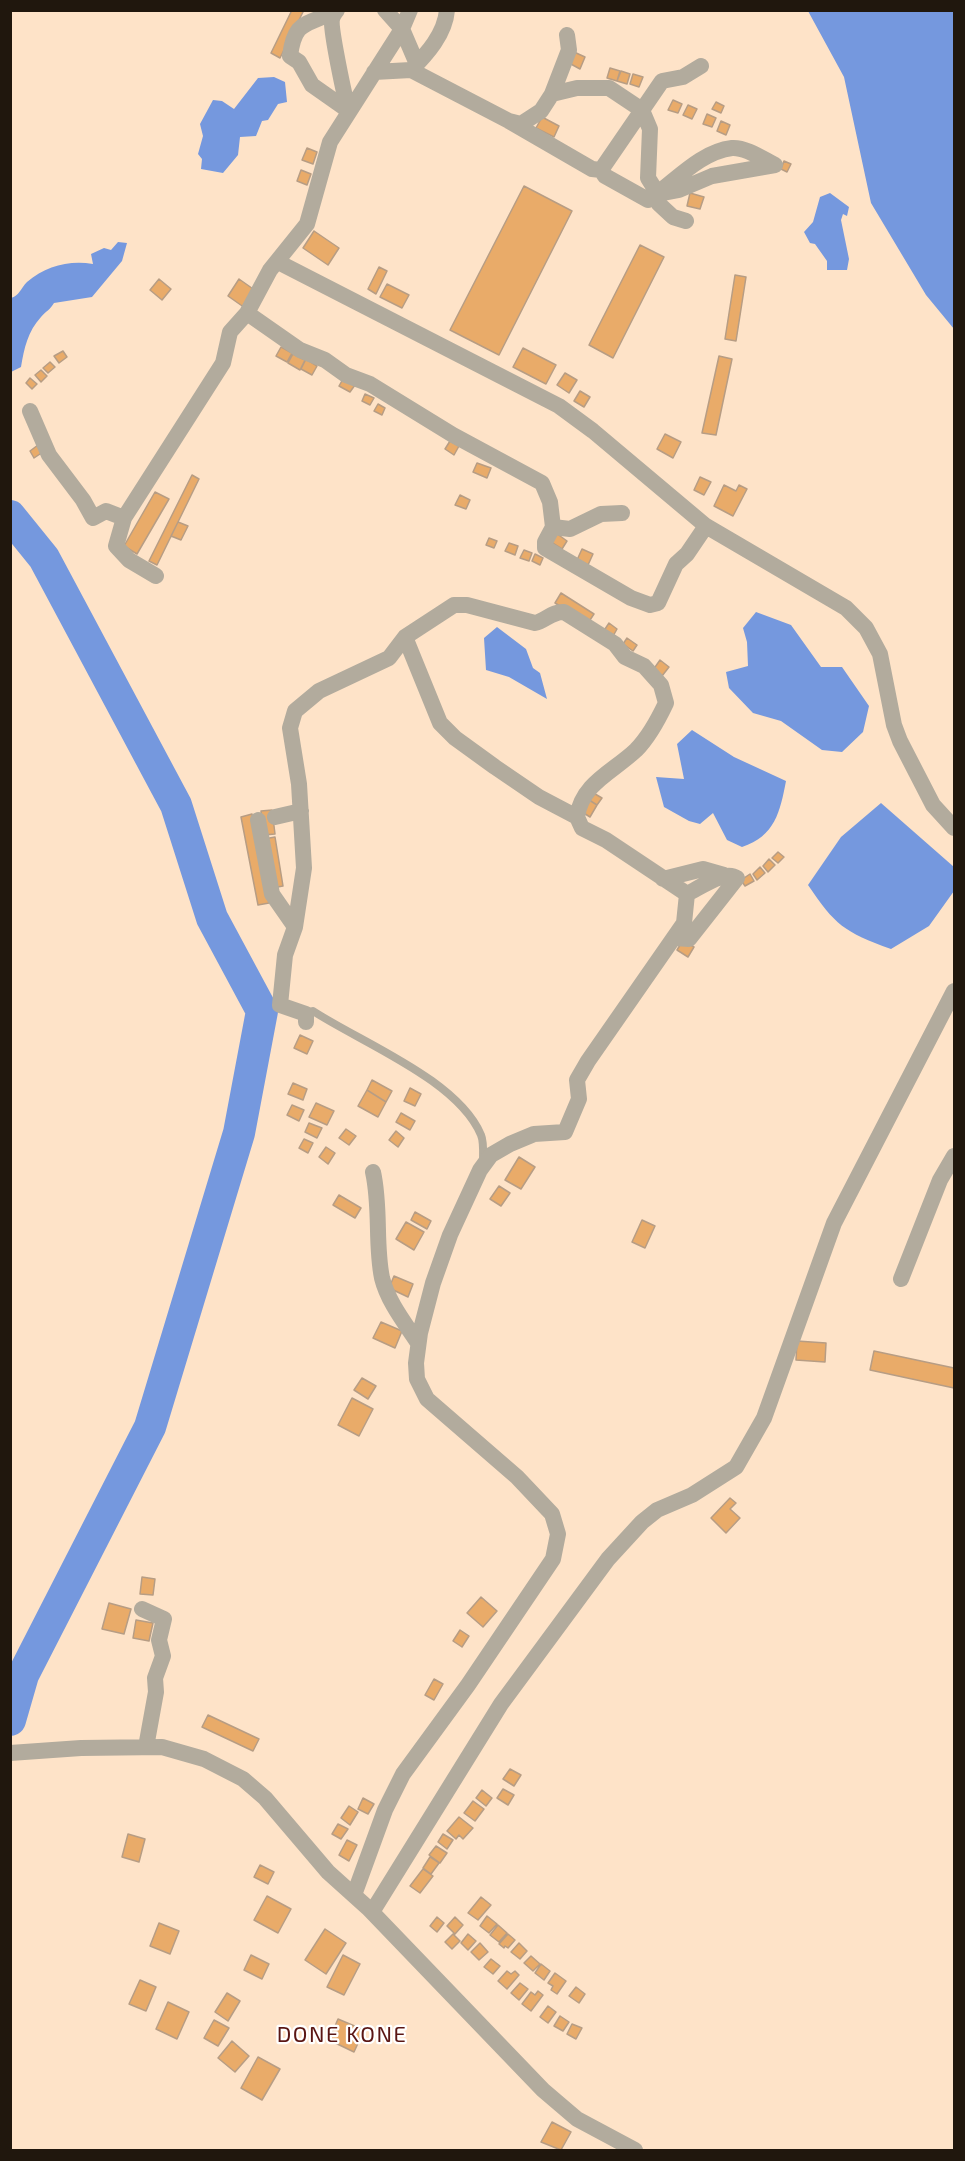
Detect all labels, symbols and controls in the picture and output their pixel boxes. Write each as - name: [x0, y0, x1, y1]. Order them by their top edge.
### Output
- district label: DONE KONE: [277, 2022, 407, 2048]

